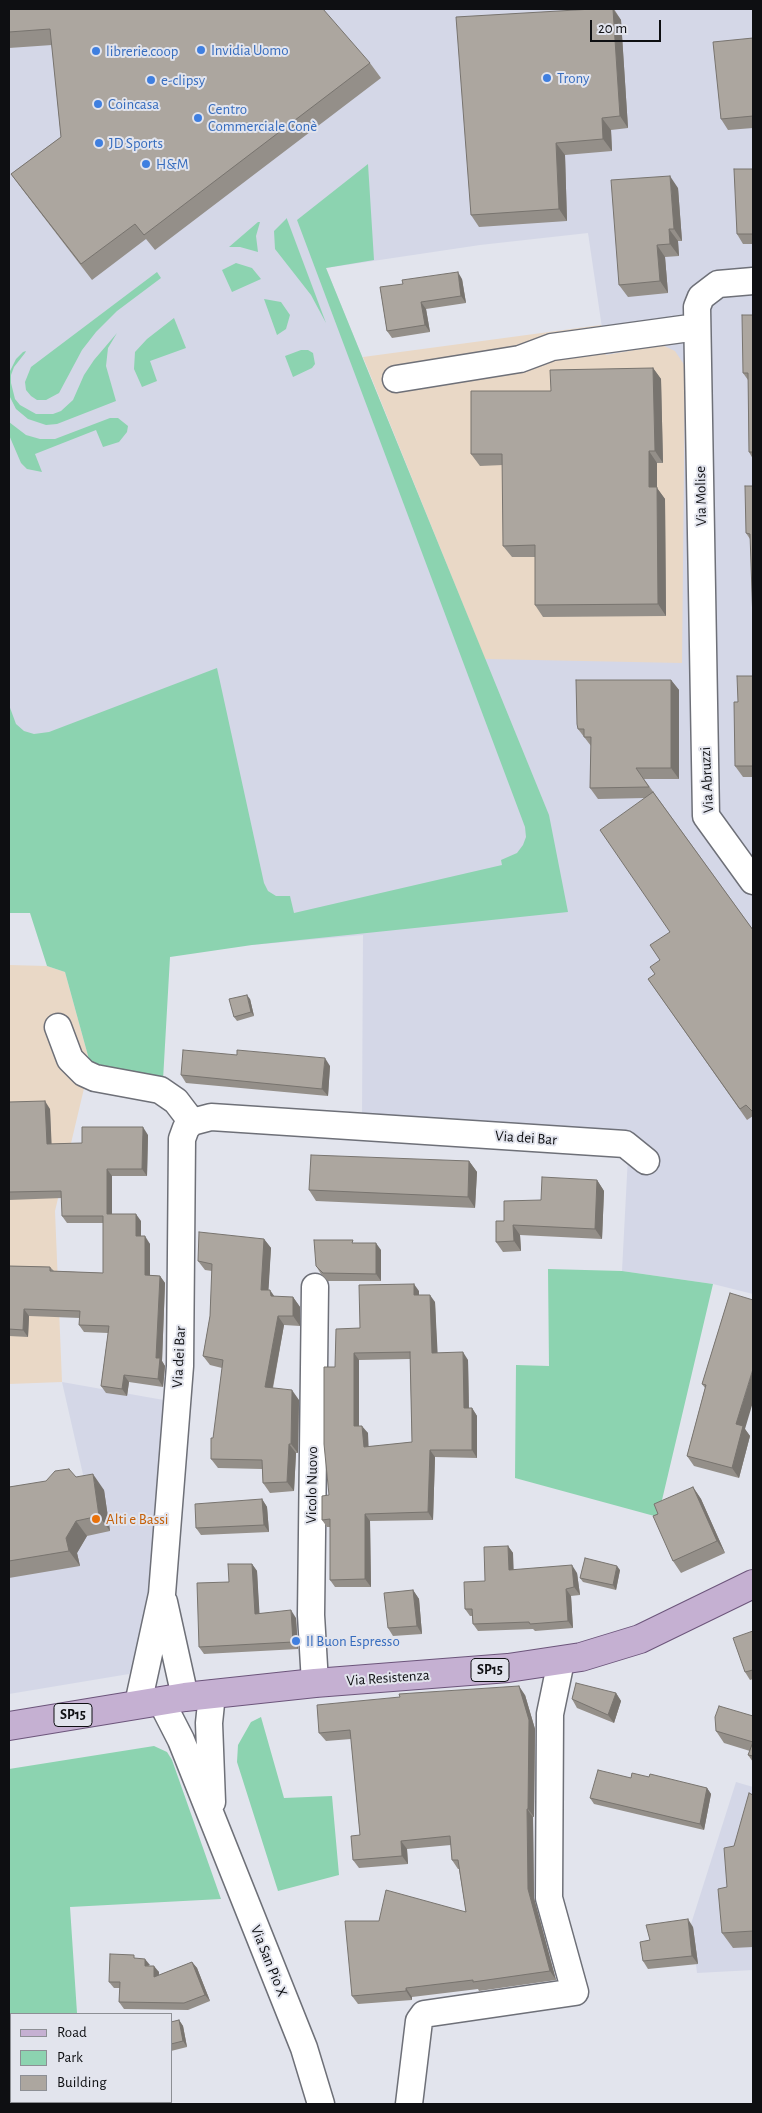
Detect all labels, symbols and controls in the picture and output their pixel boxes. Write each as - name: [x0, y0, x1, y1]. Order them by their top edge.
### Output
- scale bar: [592, 10, 663, 42]
- text: 20 m: [598, 21, 627, 36]
- place label: Invidia Uomo: [211, 41, 289, 59]
- place label: librerie.coop: [106, 42, 178, 60]
- marker: Invidia Uomo: [195, 44, 207, 56]
- marker: librerie.coop: [90, 45, 102, 57]
- place label: Trony: [557, 69, 589, 87]
- place label: e-clipsy: [161, 71, 205, 89]
- marker: Trony: [541, 72, 553, 84]
- marker: e-clipsy: [145, 74, 157, 86]
- place label: Coincasa: [108, 95, 159, 113]
- marker: Coincasa: [92, 98, 104, 110]
- place label: Centro Commerciale Conè: [208, 100, 317, 135]
- marker: Centro Commerciale Conè: [192, 112, 204, 124]
- place label: JD Sports: [109, 134, 163, 152]
- marker: JD Sports: [93, 137, 105, 149]
- place label: H&M: [156, 155, 189, 173]
- marker: H&M: [140, 158, 152, 170]
- street label: Via Molise: [691, 466, 711, 526]
- street label: Via Abruzzi: [696, 746, 718, 814]
- street label: Via dei Bar: [494, 1127, 558, 1149]
- street label: Via dei Bar: [168, 1326, 190, 1388]
- street label: Vicolo Nuovo: [302, 1446, 322, 1524]
- place label: Alti e Bassi: [106, 1510, 168, 1528]
- marker: Alti e Bassi: [90, 1513, 102, 1525]
- place label: Il Buon Espresso: [306, 1632, 400, 1650]
- marker: Il Buon Espresso: [290, 1635, 302, 1647]
- road number: SP15: [471, 1658, 509, 1682]
- street label: Via Resistenza: [346, 1666, 430, 1690]
- road number: SP15: [54, 1704, 92, 1726]
- street label: Via San Pio X: [247, 1923, 291, 1999]
- legend: [10, 2013, 172, 2103]
- text: Road: [57, 2025, 87, 2040]
- text: Park: [57, 2050, 83, 2065]
- text: Building: [57, 2075, 107, 2090]

